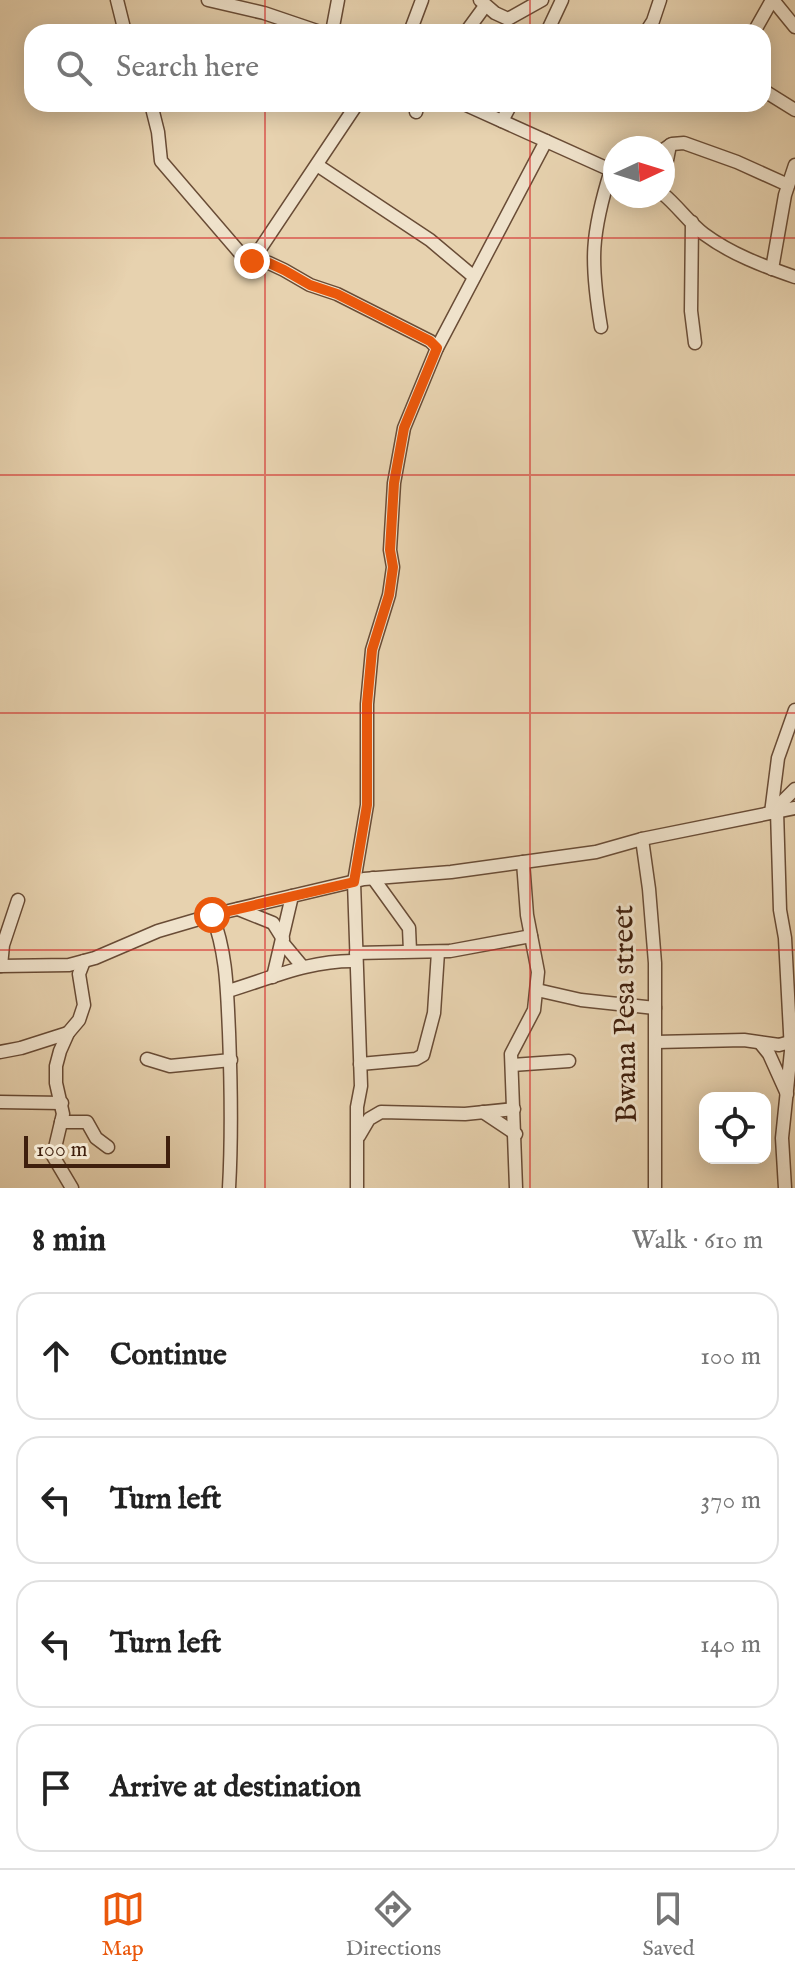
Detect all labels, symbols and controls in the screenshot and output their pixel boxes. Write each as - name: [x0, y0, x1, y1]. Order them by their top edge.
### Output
- search box: [24, 24, 771, 112]
- icon: search: [52, 46, 96, 90]
- text: Search here: [116, 49, 259, 87]
- north arrow: [603, 136, 675, 208]
- route end: [234, 243, 270, 279]
- route start: [194, 897, 230, 933]
- street label: Bwana Pesa street: [605, 905, 647, 1123]
- map controls: [699, 1092, 771, 1164]
- button: locate: [699, 1092, 771, 1164]
- scale bar: [24, 1132, 170, 1168]
- text: 100 m: [36, 1136, 88, 1164]
- text: 8 min: [32, 1219, 106, 1262]
- text: Walk · 610 m: [632, 1224, 763, 1257]
- icon: ahead: [34, 1334, 78, 1378]
- text: Continue: [110, 1337, 227, 1375]
- text: 100 m: [700, 1340, 761, 1373]
- icon: left: [34, 1478, 78, 1522]
- text: Turn left: [110, 1481, 221, 1519]
- text: 370 m: [701, 1484, 761, 1517]
- icon: left: [34, 1622, 78, 1666]
- text: Turn left: [110, 1625, 221, 1663]
- text: 140 m: [700, 1628, 761, 1661]
- icon: arrive: [34, 1766, 78, 1810]
- text: Arrive at destination: [110, 1769, 361, 1807]
- tab: Map: [101, 1887, 145, 1963]
- tab: Directions: [346, 1887, 441, 1963]
- tab: Saved: [642, 1887, 694, 1963]

